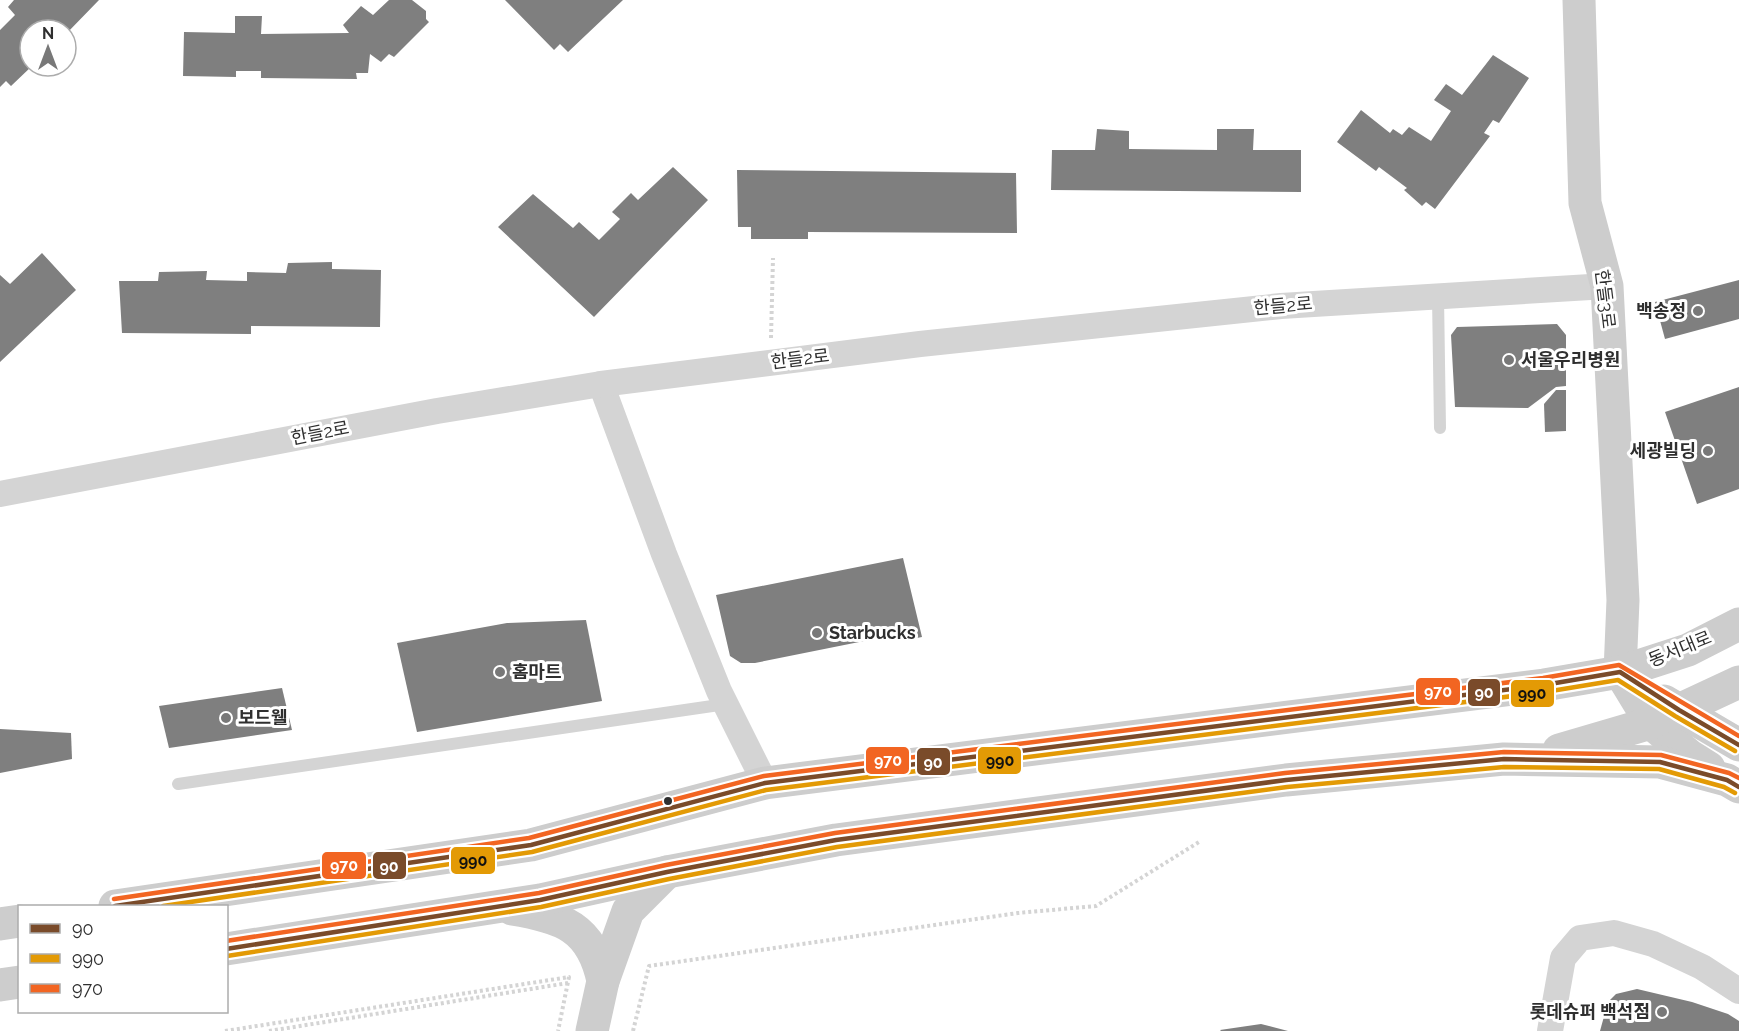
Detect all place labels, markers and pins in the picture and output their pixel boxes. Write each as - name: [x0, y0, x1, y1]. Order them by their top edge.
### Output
- place label: 백송정: [1636, 300, 1686, 321]
- marker: 백송정: [1691, 304, 1705, 318]
- place label: 서울우리병원: [1521, 349, 1620, 370]
- marker: 서울우리병원: [1502, 353, 1516, 367]
- place label: 세광빌딩: [1630, 440, 1696, 461]
- marker: 세광빌딩: [1701, 444, 1715, 458]
- place label: Starbucks: [829, 622, 916, 643]
- marker: Starbucks: [810, 626, 824, 640]
- place label: 홈마트: [512, 661, 562, 682]
- marker: 홈마트: [493, 665, 507, 679]
- place label: 보드웰: [238, 707, 288, 728]
- marker: 보드웰: [219, 711, 233, 725]
- unlabelled marker: [662, 795, 674, 807]
- place label: 롯데슈퍼 백석점: [1530, 1001, 1650, 1022]
- marker: 롯데슈퍼 백석점: [1655, 1005, 1669, 1019]

